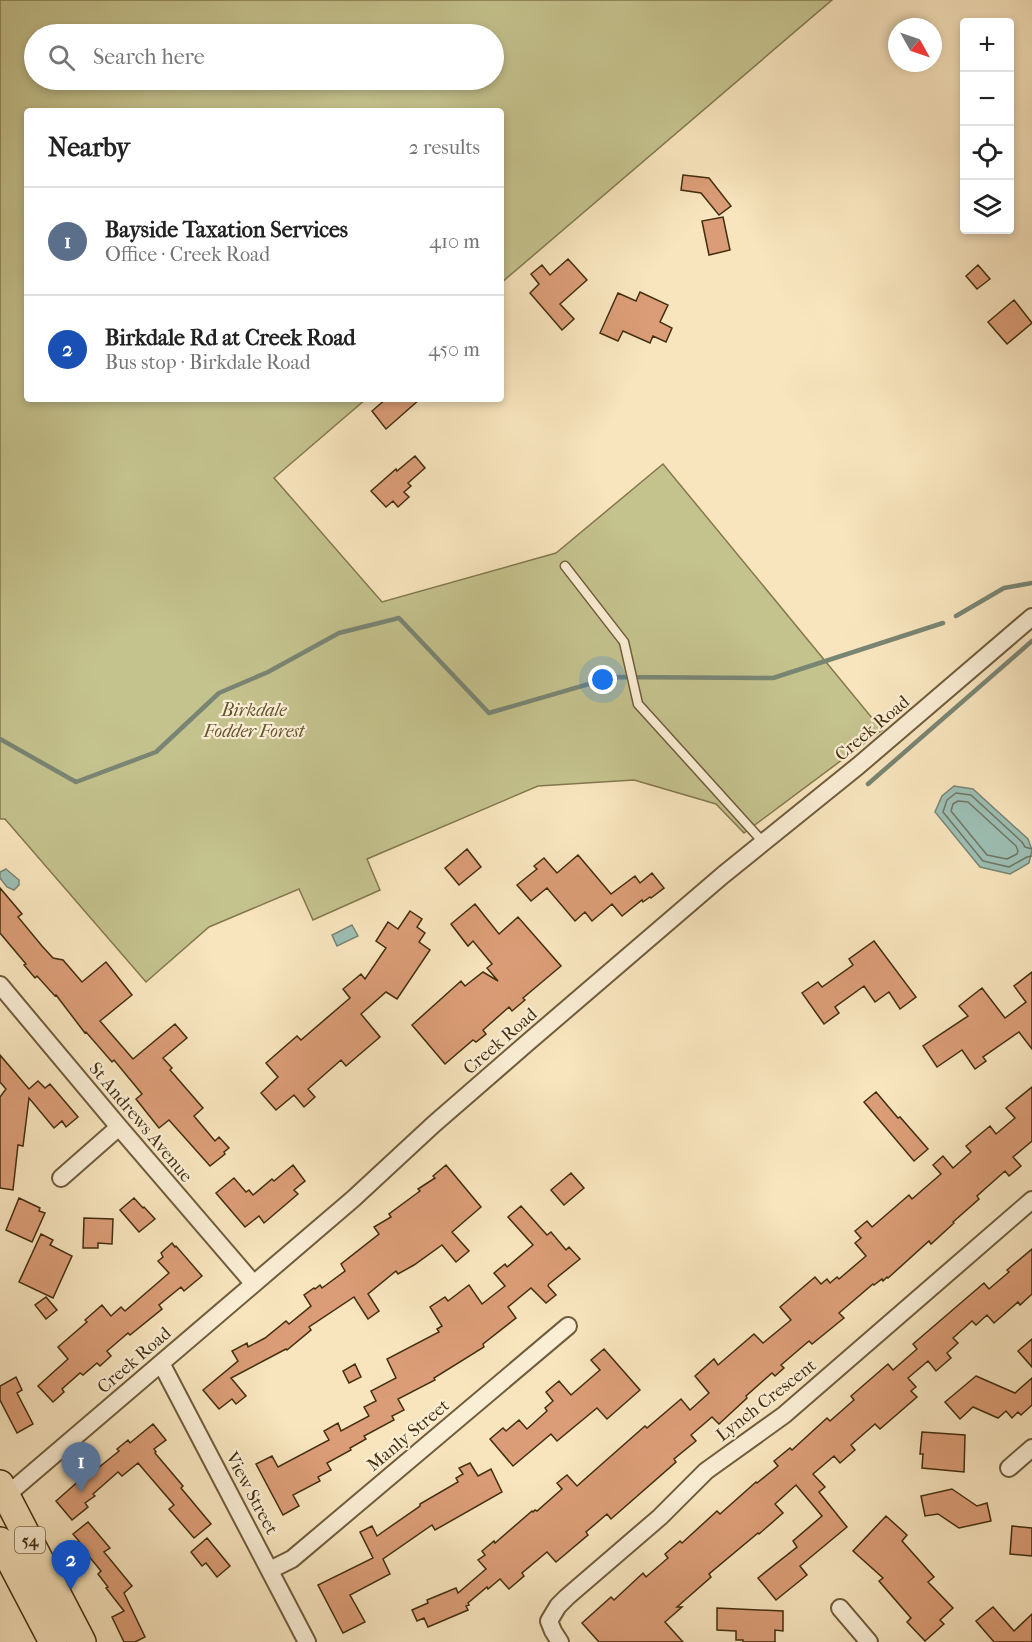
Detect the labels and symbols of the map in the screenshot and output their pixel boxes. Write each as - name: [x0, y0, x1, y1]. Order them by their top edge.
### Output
- north arrow: [888, 18, 942, 72]
- your location: [588, 665, 617, 694]
- street label: Creek Road: [831, 691, 914, 766]
- park label: Birkdale Fodder Forest: [203, 700, 306, 742]
- street label: Creek Road: [459, 1004, 542, 1079]
- street label: St Andrews Avenue: [84, 1058, 197, 1186]
- street label: Creek Road: [93, 1323, 176, 1398]
- street label: Lynch Crescent: [712, 1355, 821, 1446]
- street label: Manly Street: [363, 1395, 454, 1476]
- pin: 1: [62, 1442, 100, 1492]
- street label: View Street: [221, 1448, 282, 1539]
- road number: 54: [15, 1527, 45, 1553]
- pin: 2: [52, 1540, 90, 1590]

